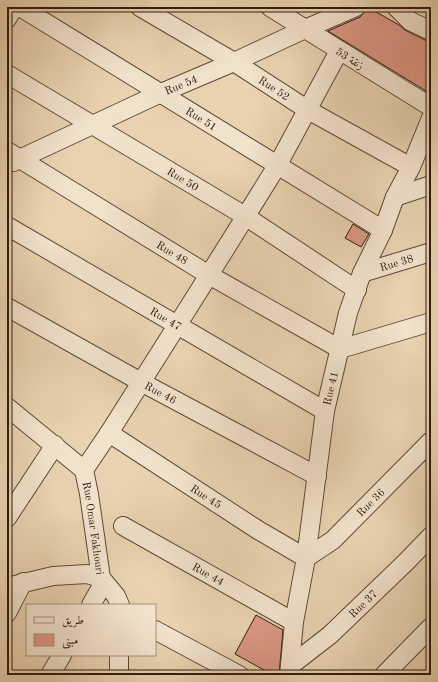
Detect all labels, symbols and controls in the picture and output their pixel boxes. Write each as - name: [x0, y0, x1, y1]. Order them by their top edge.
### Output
- street label: زنقة 53: [333, 46, 365, 72]
- street label: Rue 54: [163, 74, 200, 98]
- street label: Rue 52: [256, 75, 291, 103]
- street label: Rue 51: [183, 106, 218, 134]
- street label: Rue 50: [165, 167, 200, 194]
- street label: Rue 48: [154, 240, 189, 268]
- street label: Rue 38: [379, 254, 415, 274]
- street label: Rue 47: [148, 306, 183, 333]
- street label: Rue 41: [322, 370, 341, 407]
- street label: Rue 46: [142, 381, 178, 407]
- street label: Rue Omar Fakhouri: [80, 481, 104, 576]
- street label: Rue 45: [188, 483, 223, 512]
- street label: Rue 36: [355, 487, 388, 519]
- street label: Rue 44: [190, 562, 226, 589]
- street label: Rue 37: [347, 589, 380, 621]
- legend: [26, 604, 156, 656]
- text: طريق: [62, 615, 84, 628]
- text: مبنى: [62, 635, 78, 649]

